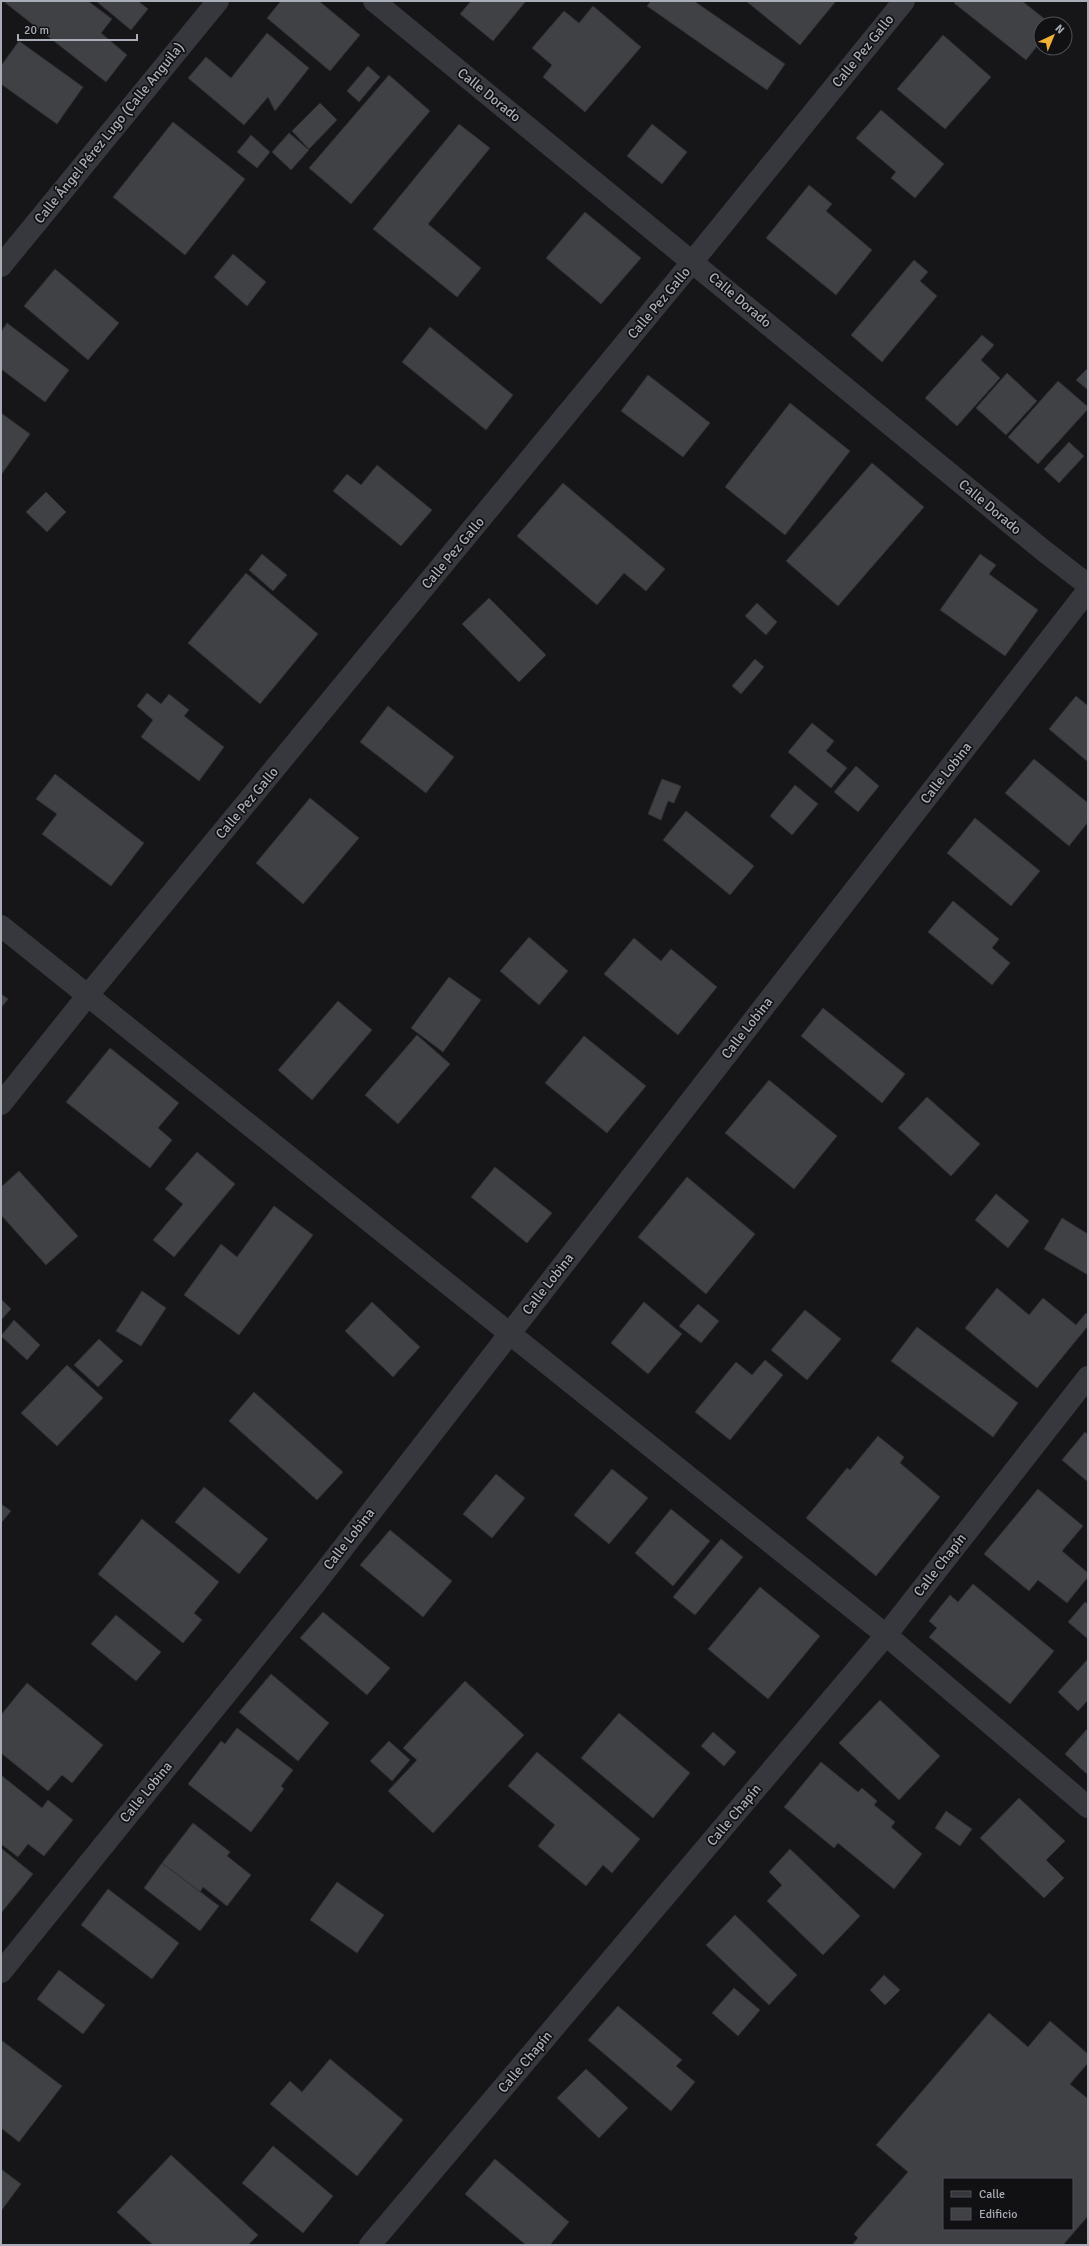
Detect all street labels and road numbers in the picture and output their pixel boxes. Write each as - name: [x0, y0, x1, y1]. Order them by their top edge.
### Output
- street label: Calle Pez Gallo: [828, 11, 898, 91]
- street label: Calle Ángel Pérez Lugo (Calle Anguila): [31, 39, 187, 227]
- street label: Calle Dorado: [454, 64, 524, 126]
- street label: Calle Pez Gallo: [624, 264, 694, 342]
- street label: Calle Dorado: [705, 269, 775, 331]
- street label: Calle Dorado: [955, 476, 1025, 538]
- street label: Calle Pez Gallo: [418, 514, 488, 592]
- street label: Calle Lobina: [917, 739, 975, 807]
- street label: Calle Pez Gallo: [212, 764, 282, 842]
- street label: Calle Lobina: [718, 994, 776, 1062]
- street label: Calle Lobina: [519, 1250, 577, 1318]
- street label: Calle Lobina: [320, 1505, 378, 1573]
- street label: Calle Chapín: [910, 1530, 970, 1600]
- street label: Calle Lobina: [116, 1758, 176, 1826]
- street label: Calle Chapín: [703, 1781, 765, 1849]
- street label: Calle Chapín: [494, 2028, 556, 2096]

